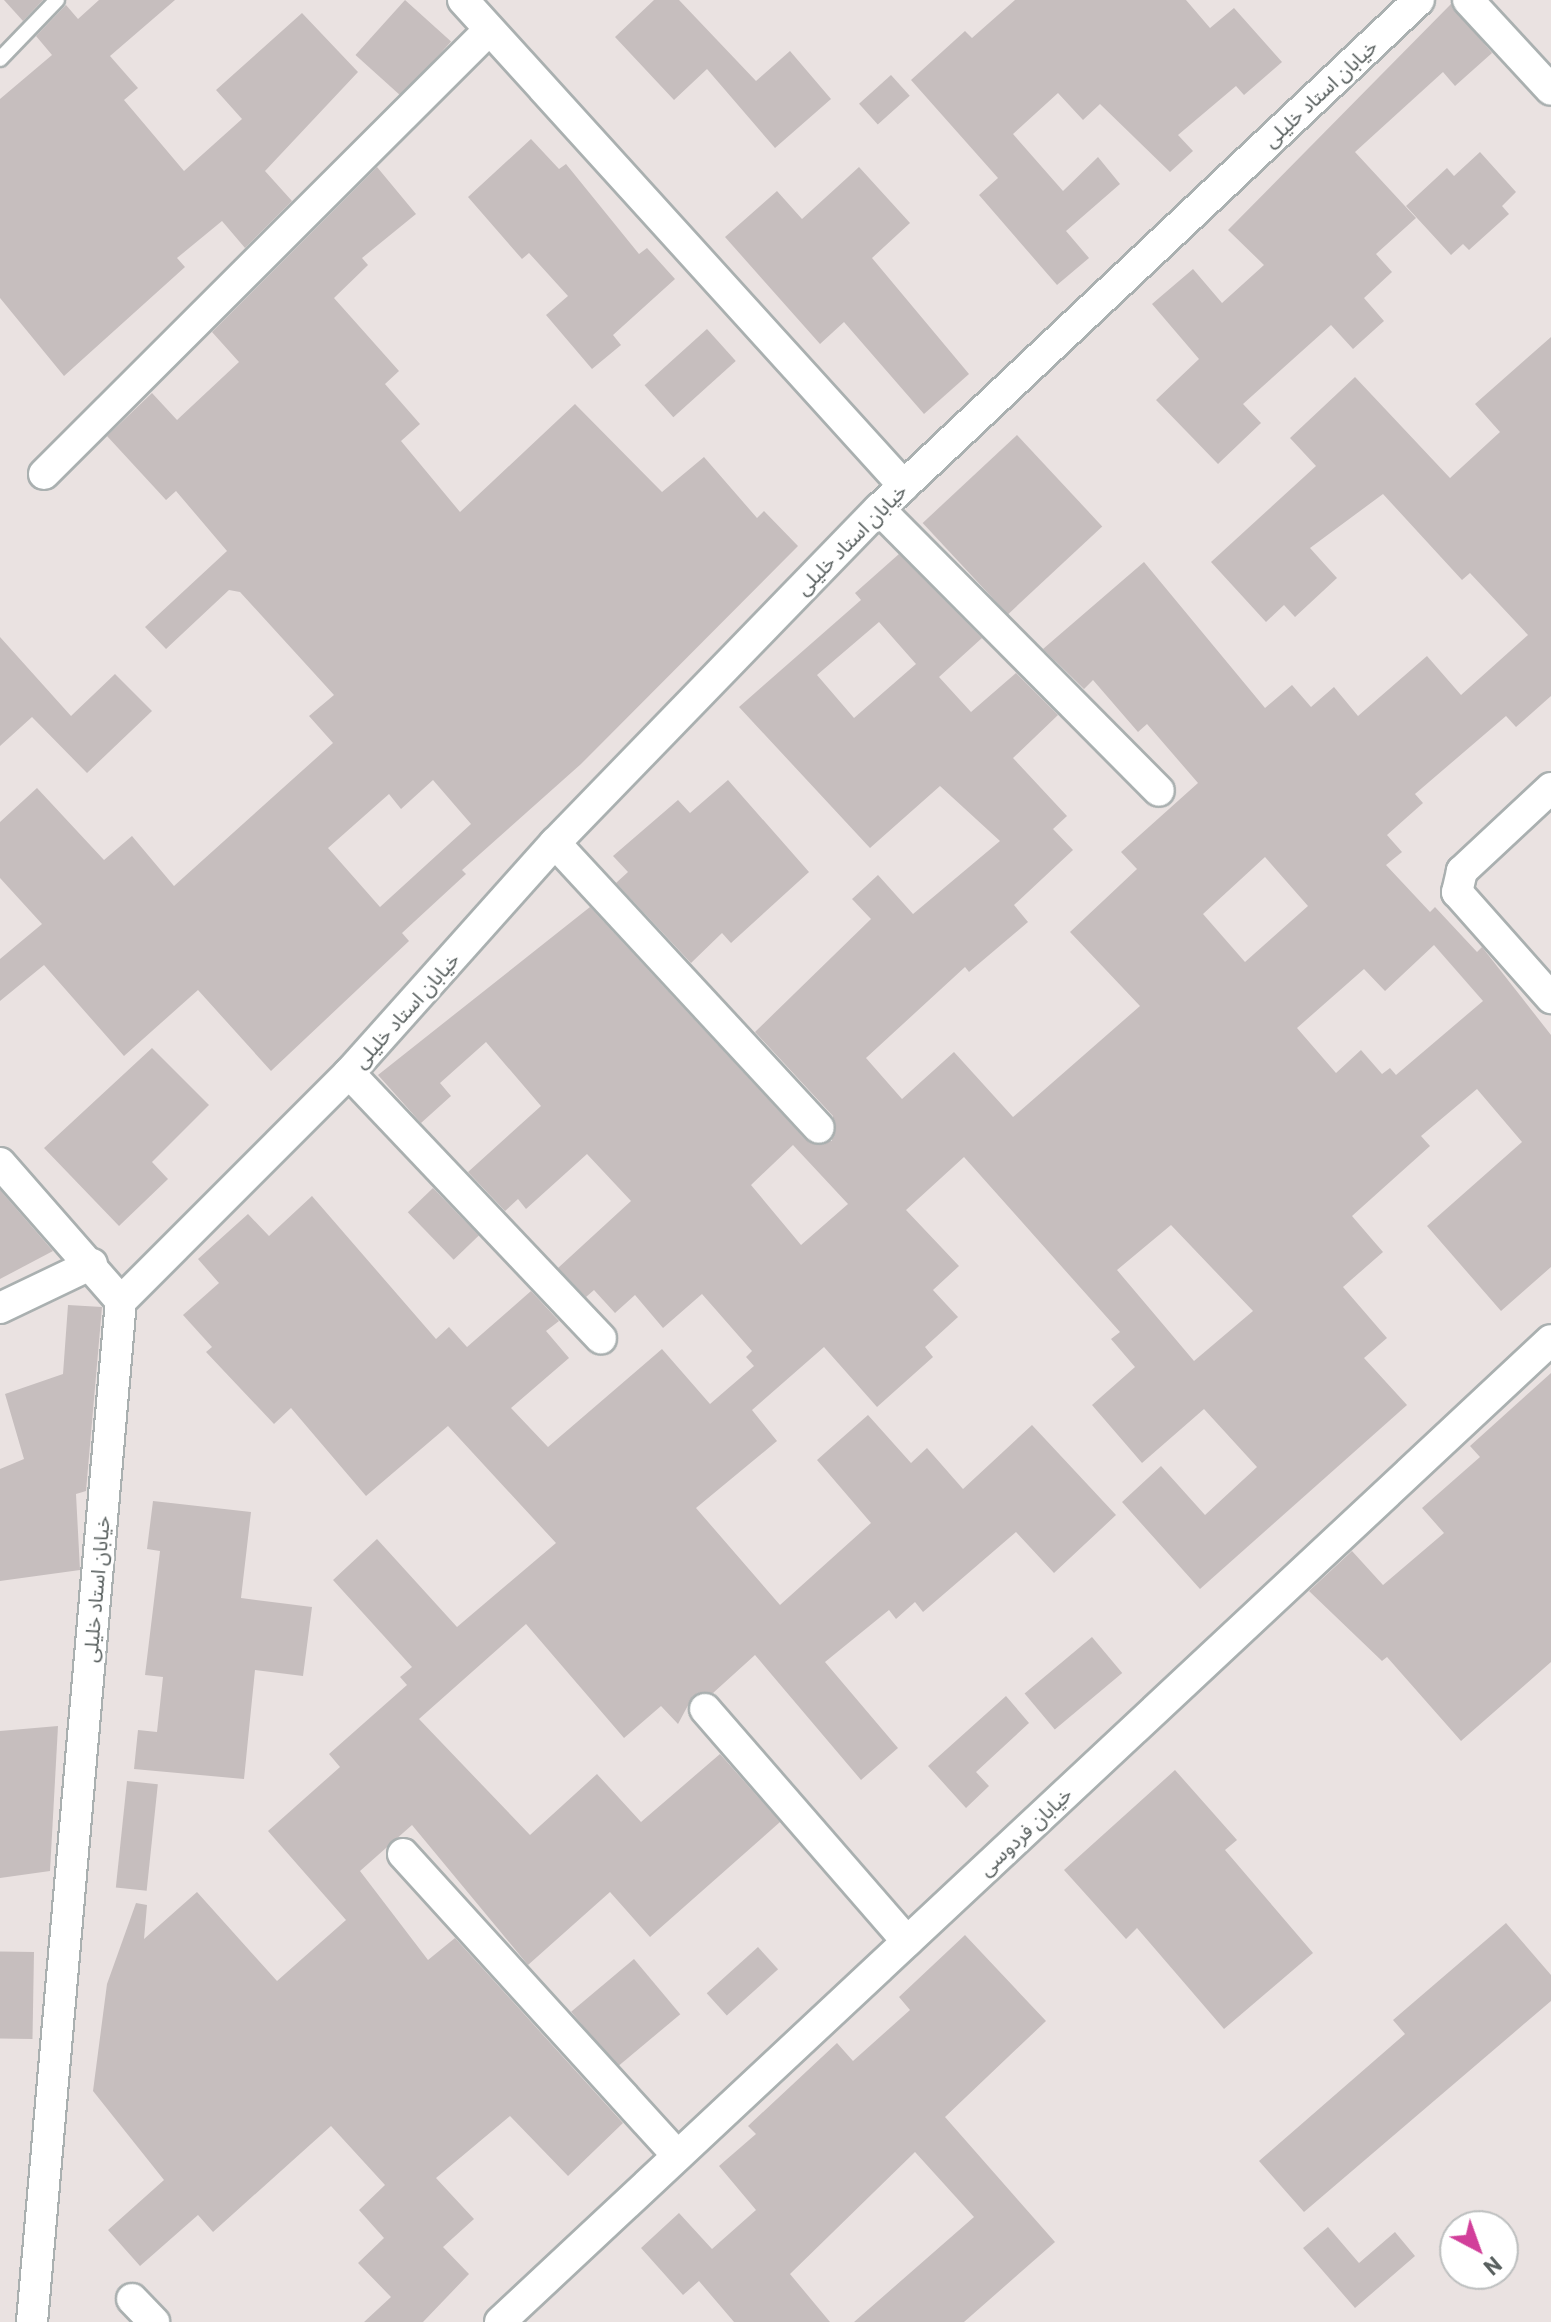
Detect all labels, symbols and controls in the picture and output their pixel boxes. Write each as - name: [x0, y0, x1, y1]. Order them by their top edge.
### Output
- street label: خیابان استاد خلیلی: [1258, 34, 1382, 152]
- street label: خیابان استاد خلیلی: [790, 478, 912, 600]
- street label: خیابان استاد خلیلی: [348, 947, 464, 1073]
- street label: خیابان استاد خلیلی: [78, 1515, 114, 1663]
- street label: خیابان فردوسی: [973, 1782, 1077, 1880]
- north arrow: [1439, 2210, 1519, 2290]
- text: N: [1479, 2252, 1507, 2281]

